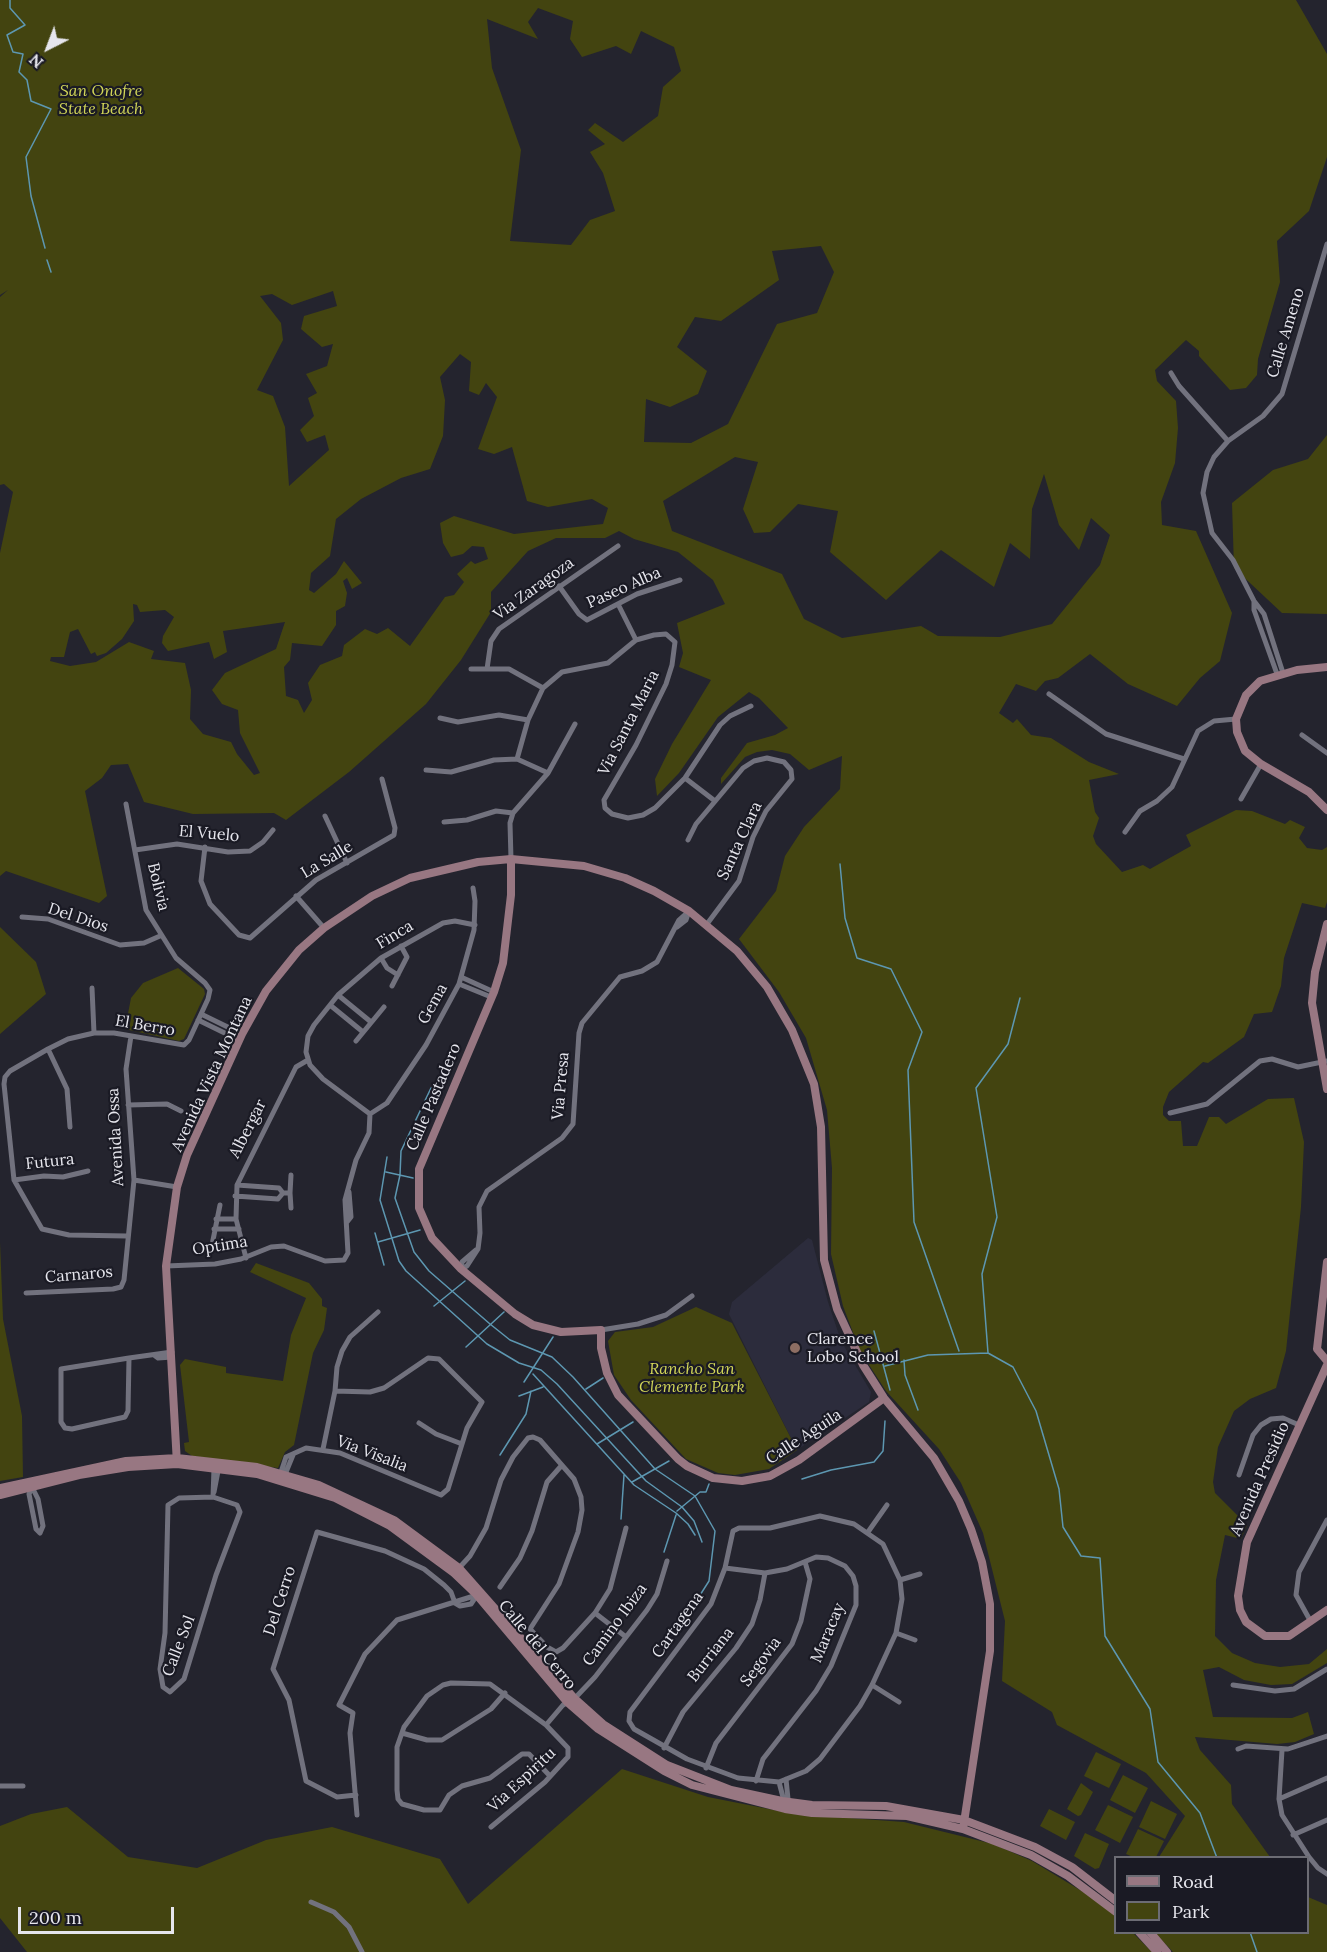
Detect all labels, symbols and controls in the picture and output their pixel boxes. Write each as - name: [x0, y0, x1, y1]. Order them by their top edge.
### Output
- north arrow: [18, 18, 78, 78]
- text: N: [25, 50, 47, 73]
- park label: San Onofre State Beach: [59, 81, 143, 119]
- street label: Calle Ameno: [1263, 286, 1309, 380]
- street label: Via Zaragoza: [490, 553, 578, 625]
- street label: Paseo Alba: [584, 563, 664, 613]
- street label: Via Santa Maria: [594, 667, 664, 779]
- street label: Santa Clara: [713, 799, 767, 883]
- street label: El Vuelo: [178, 822, 240, 846]
- street label: La Salle: [298, 837, 356, 883]
- street label: Bolivia: [143, 861, 173, 913]
- street label: Del Dios: [45, 899, 111, 937]
- street label: Finca: [373, 917, 417, 953]
- street label: Gema: [414, 980, 452, 1028]
- street label: Avenida Vista Montana: [168, 993, 256, 1155]
- street label: El Berro: [114, 1011, 176, 1041]
- street label: Calle Pastadero: [403, 1040, 465, 1154]
- street label: Via Presa: [548, 1051, 574, 1121]
- street label: Avenida Ossa: [104, 1087, 128, 1187]
- street label: Albergar: [225, 1096, 271, 1162]
- street label: Futura: [25, 1150, 75, 1174]
- street label: Optima: [191, 1232, 249, 1260]
- street label: Carnaros: [44, 1262, 114, 1288]
- place label: Clarence Lobo School: [807, 1329, 899, 1367]
- marker: Clarence Lobo School: [788, 1341, 802, 1355]
- park label: Rancho San Clemente Park: [639, 1359, 745, 1397]
- street label: Calle Aguila: [762, 1405, 846, 1469]
- street label: Avenida Presidio: [1226, 1419, 1294, 1539]
- street label: Via Visalia: [334, 1432, 410, 1476]
- street label: Del Cerro: [260, 1564, 300, 1638]
- street label: Camino Ibiza: [579, 1580, 651, 1670]
- street label: Cartagena: [648, 1588, 708, 1662]
- street label: Calle del Cerro: [494, 1596, 580, 1694]
- street label: Maracay: [807, 1600, 849, 1666]
- street label: Calle Sol: [159, 1613, 199, 1679]
- street label: Burriana: [684, 1624, 738, 1686]
- street label: Segovia: [737, 1633, 785, 1691]
- street label: Via Espiritu: [484, 1744, 560, 1816]
- legend: [1114, 1856, 1309, 1934]
- text: Road: [1172, 1870, 1214, 1893]
- scale bar: [21, 1895, 177, 1933]
- text: Park: [1172, 1900, 1209, 1923]
- text: 200 m: [29, 1906, 82, 1929]

